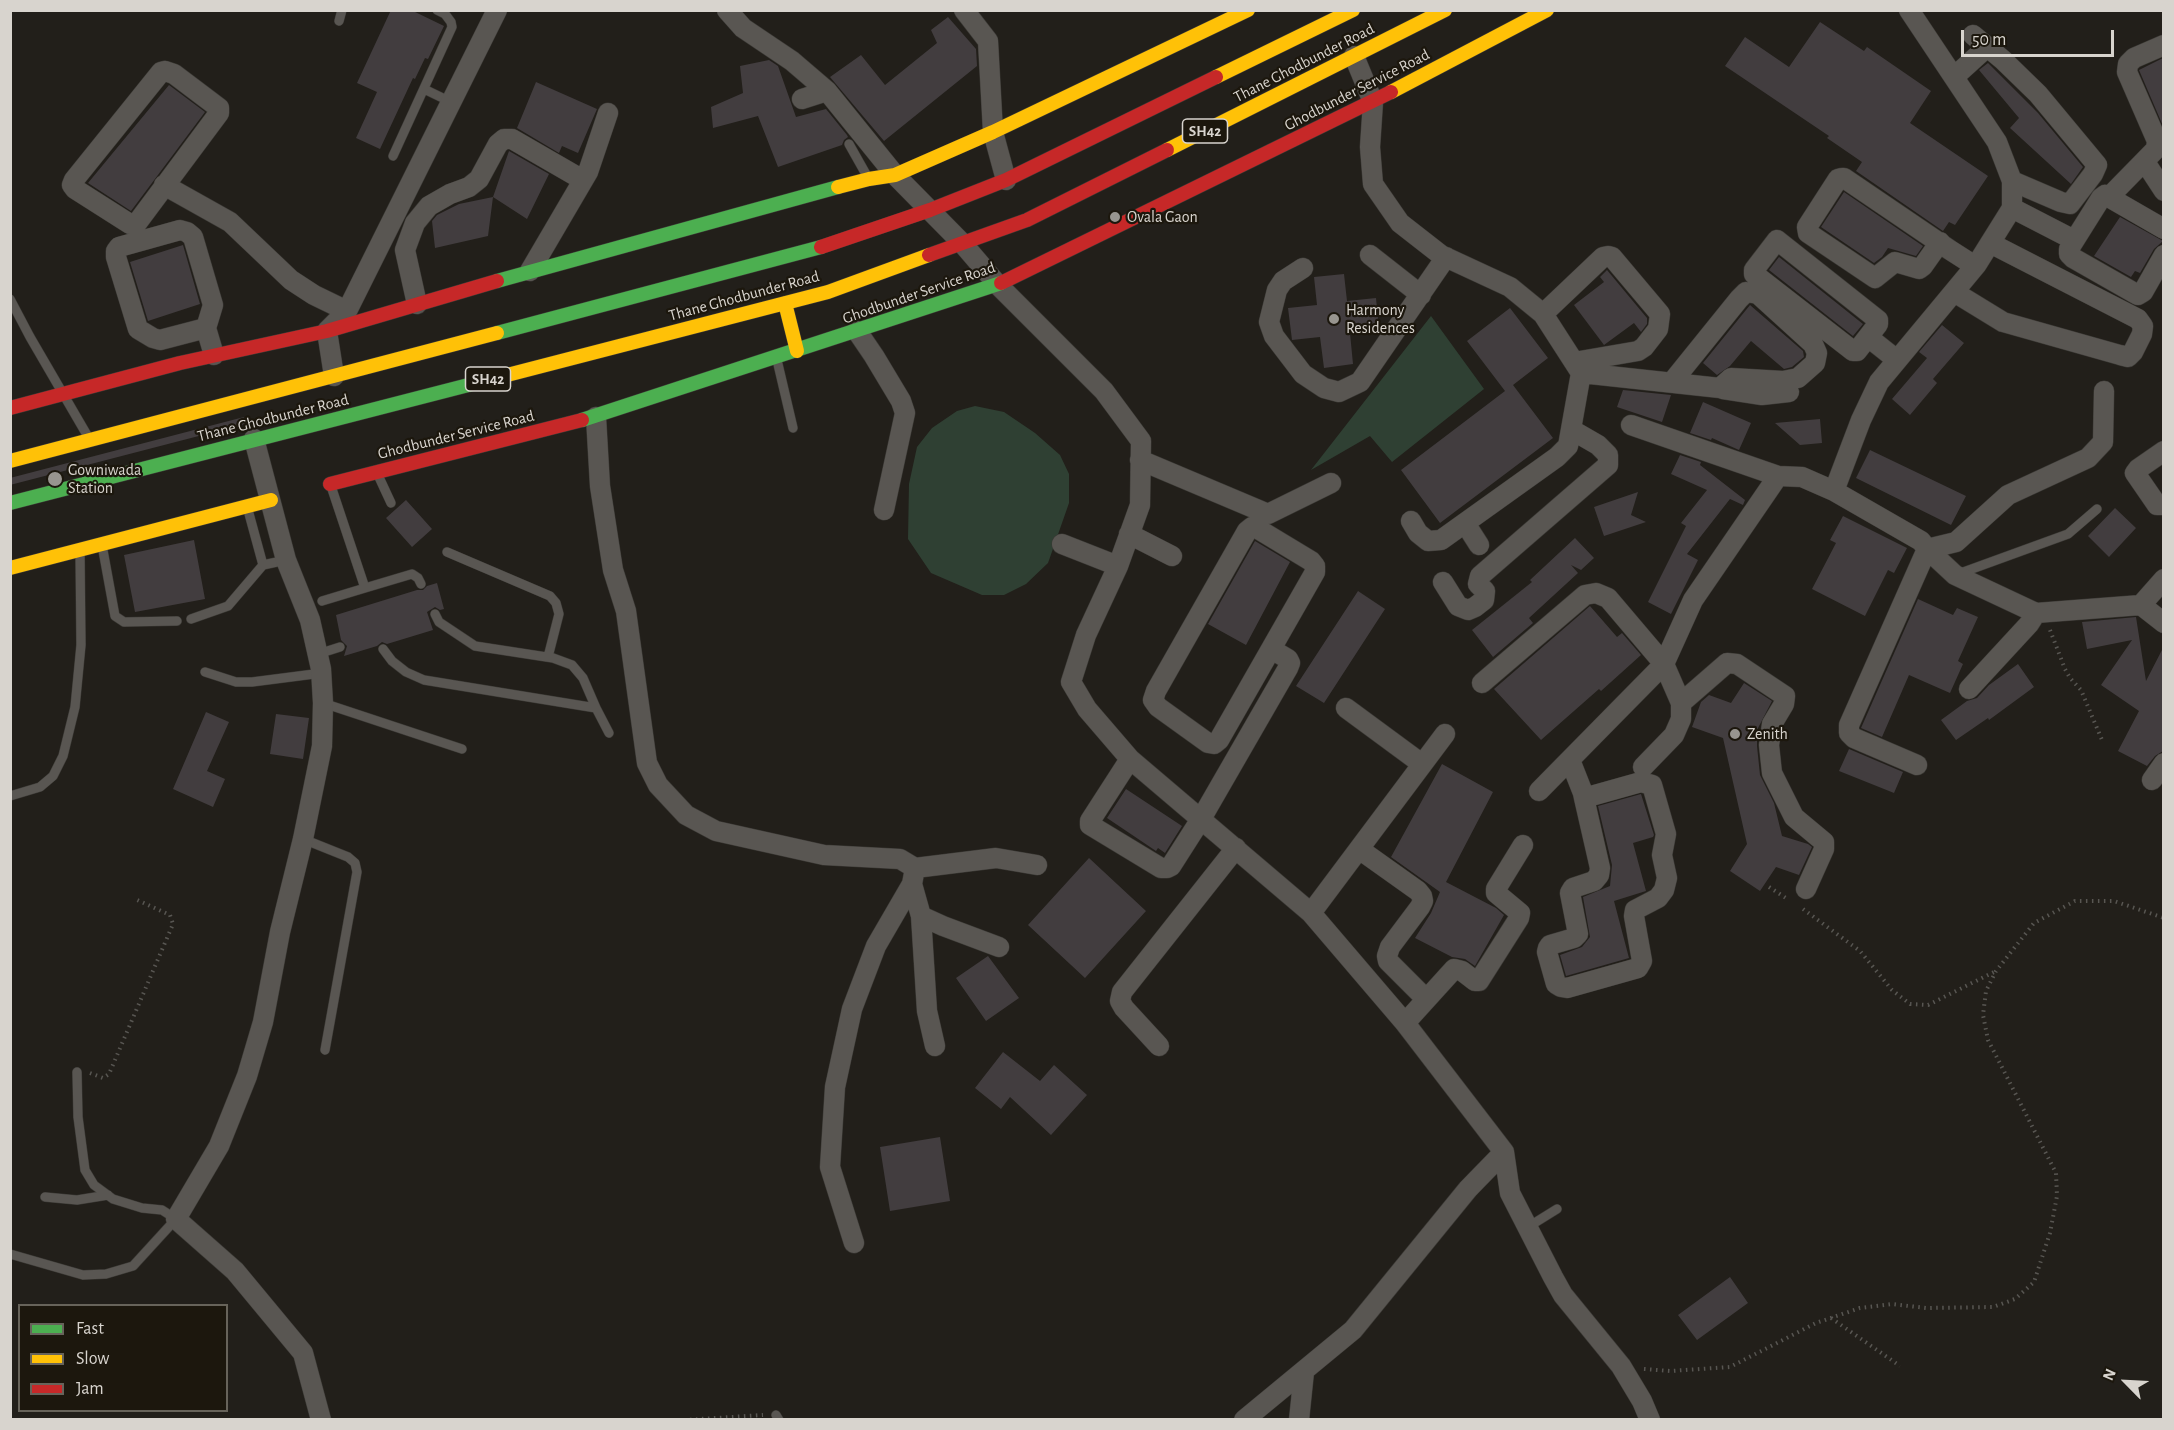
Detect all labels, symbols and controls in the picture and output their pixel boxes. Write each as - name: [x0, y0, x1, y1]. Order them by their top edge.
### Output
- scale bar: [1964, 18, 2117, 56]
- street label: Thane Ghodbunder Road: [1231, 19, 1377, 107]
- text: 50 m: [1972, 31, 2006, 49]
- street label: Ghodbunder Service Road: [1281, 45, 1433, 135]
- road number: SH42: [1182, 119, 1228, 143]
- place label: Ovala Gaon: [1127, 207, 1198, 227]
- marker: Ovala Gaon: [1108, 210, 1122, 224]
- street label: Ghodbunder Service Road: [840, 258, 998, 328]
- street label: Thane Ghodbunder Road: [667, 267, 821, 325]
- place label: Harmony Residences: [1346, 300, 1415, 338]
- marker: Harmony Residences: [1327, 312, 1341, 326]
- road number: SH42: [466, 367, 510, 391]
- street label: Thane Ghodbunder Road: [195, 390, 351, 446]
- street label: Ghodbunder Service Road: [376, 406, 536, 464]
- place label: Gowniwada Station: [68, 460, 141, 498]
- marker: Gowniwada Station: [46, 470, 64, 488]
- place label: Zenith: [1747, 724, 1788, 744]
- marker: Zenith: [1728, 727, 1742, 741]
- legend: [18, 1304, 228, 1412]
- text: Fast: [76, 1320, 104, 1338]
- text: Slow: [76, 1350, 109, 1368]
- north arrow: [2096, 1352, 2156, 1412]
- text: N: [2100, 1366, 2119, 1383]
- text: Jam: [76, 1380, 104, 1398]

